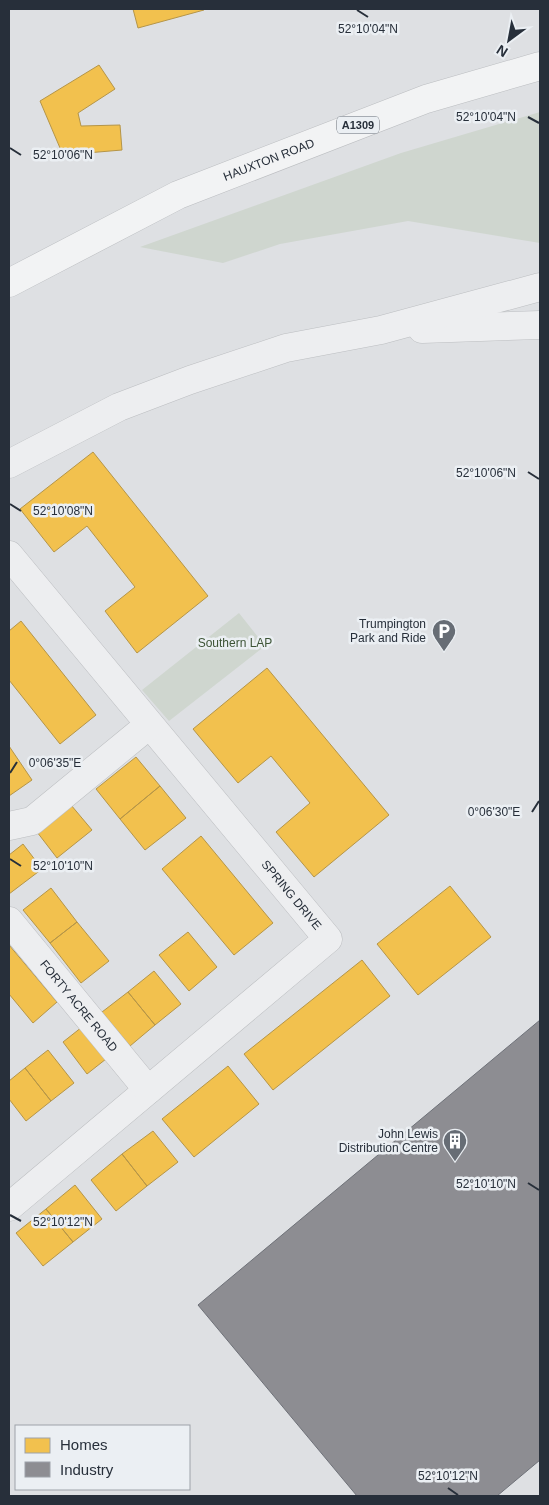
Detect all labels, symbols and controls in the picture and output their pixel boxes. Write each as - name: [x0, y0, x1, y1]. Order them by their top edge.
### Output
- north arrow: [484, 15, 534, 65]
- text: 52°10'04"N: [338, 22, 398, 36]
- text: N: [494, 42, 511, 60]
- text: 52°10'04"N: [456, 110, 516, 124]
- road number: A1309: [337, 116, 379, 134]
- street label: HAUXTON ROAD: [221, 136, 317, 184]
- text: 52°10'06"N: [33, 148, 93, 162]
- text: 52°10'06"N: [456, 466, 516, 480]
- text: 52°10'08"N: [33, 504, 93, 518]
- place label: Trumpington Park and Ride: [350, 617, 426, 645]
- parking icon: Trumpington Park and Ride: [431, 618, 457, 652]
- park label: Southern LAP: [198, 636, 272, 650]
- text: 0°06'35"E: [29, 756, 81, 770]
- text: 0°06'30"E: [468, 805, 520, 819]
- street label: SPRING DRIVE: [259, 857, 324, 933]
- text: 52°10'10"N: [33, 859, 93, 873]
- street label: FORTY ACRE ROAD: [37, 957, 121, 1055]
- place label: John Lewis Distribution Centre: [339, 1127, 438, 1155]
- building icon: John Lewis Distribution Centre: [442, 1128, 468, 1162]
- text: 52°10'10"N: [456, 1177, 516, 1191]
- text: 52°10'12"N: [33, 1215, 93, 1229]
- legend: [15, 1425, 190, 1490]
- text: Homes: [60, 1436, 108, 1453]
- text: Industry: [60, 1461, 114, 1478]
- text: 52°10'12"N: [418, 1469, 478, 1483]

